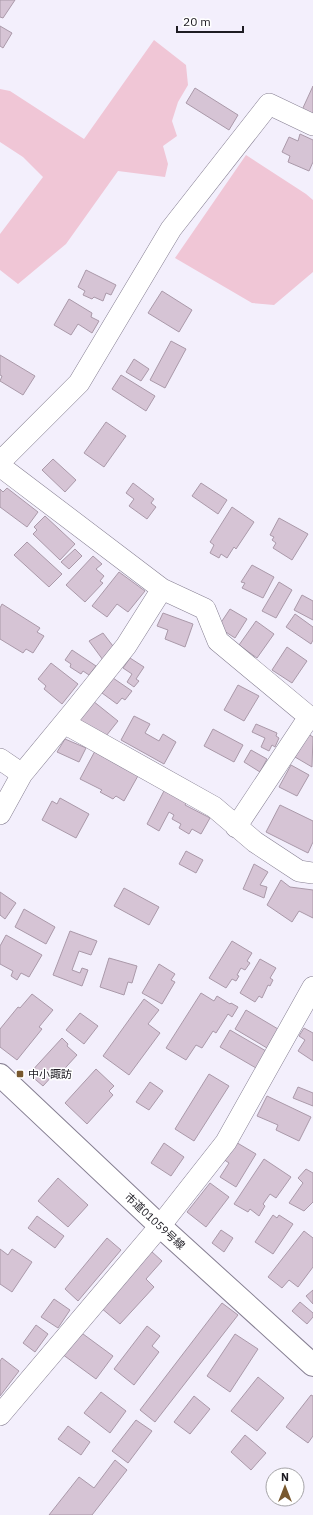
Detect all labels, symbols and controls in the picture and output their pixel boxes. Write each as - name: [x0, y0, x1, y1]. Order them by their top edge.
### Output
- scale bar: [177, 8, 243, 34]
- text: 20 m: [183, 14, 211, 29]
- place label: 中小諏訪: [28, 1067, 72, 1081]
- marker: 中小諏訪: [15, 1069, 25, 1079]
- street label: 市道01059号線: [122, 1190, 188, 1252]
- north arrow: [265, 1467, 305, 1507]
- text: N: [281, 1470, 289, 1484]

